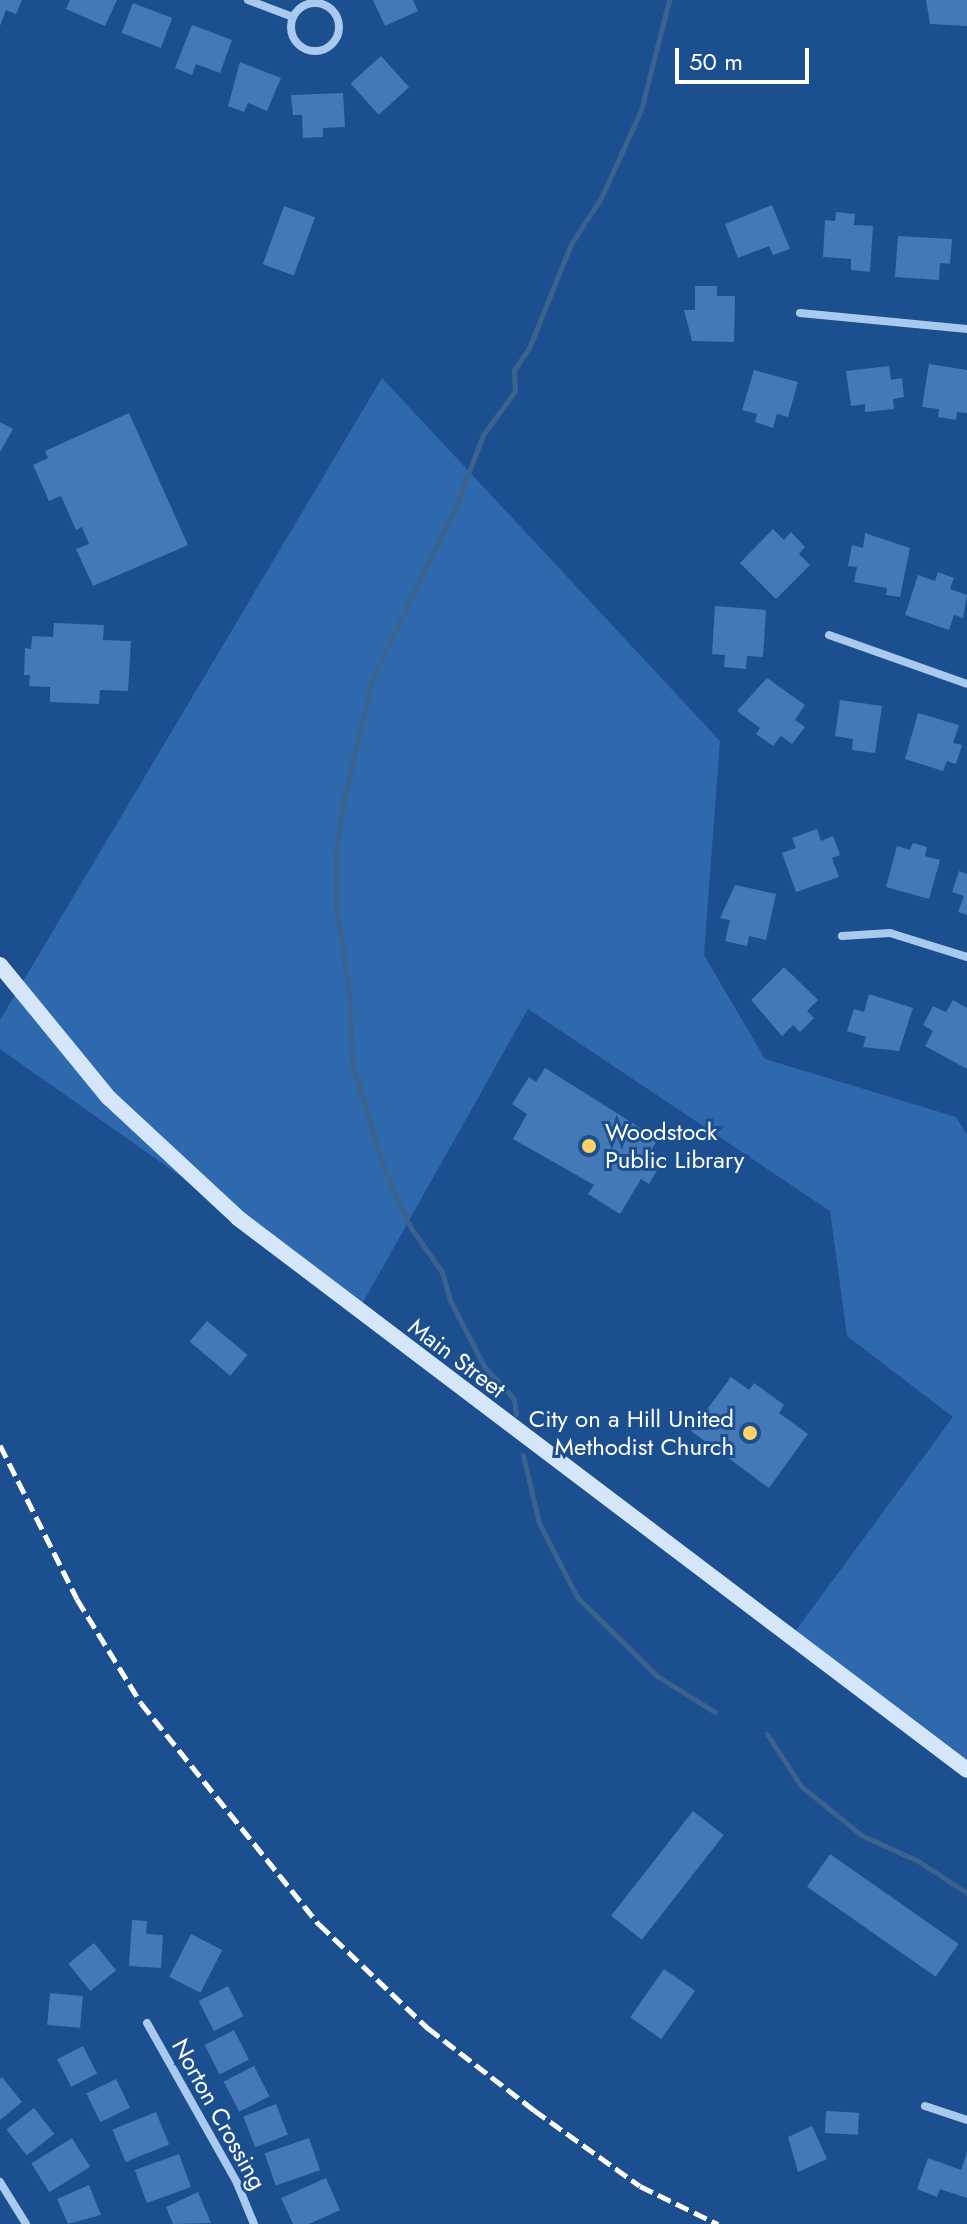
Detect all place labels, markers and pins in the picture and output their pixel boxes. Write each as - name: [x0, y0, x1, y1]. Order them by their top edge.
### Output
- place label: Woodstock Public Library: [605, 1118, 744, 1174]
- marker: Woodstock Public Library: [580, 1137, 598, 1155]
- place label: City on a Hill United Methodist Church: [529, 1405, 734, 1461]
- marker: City on a Hill United Methodist Church: [741, 1424, 759, 1442]

